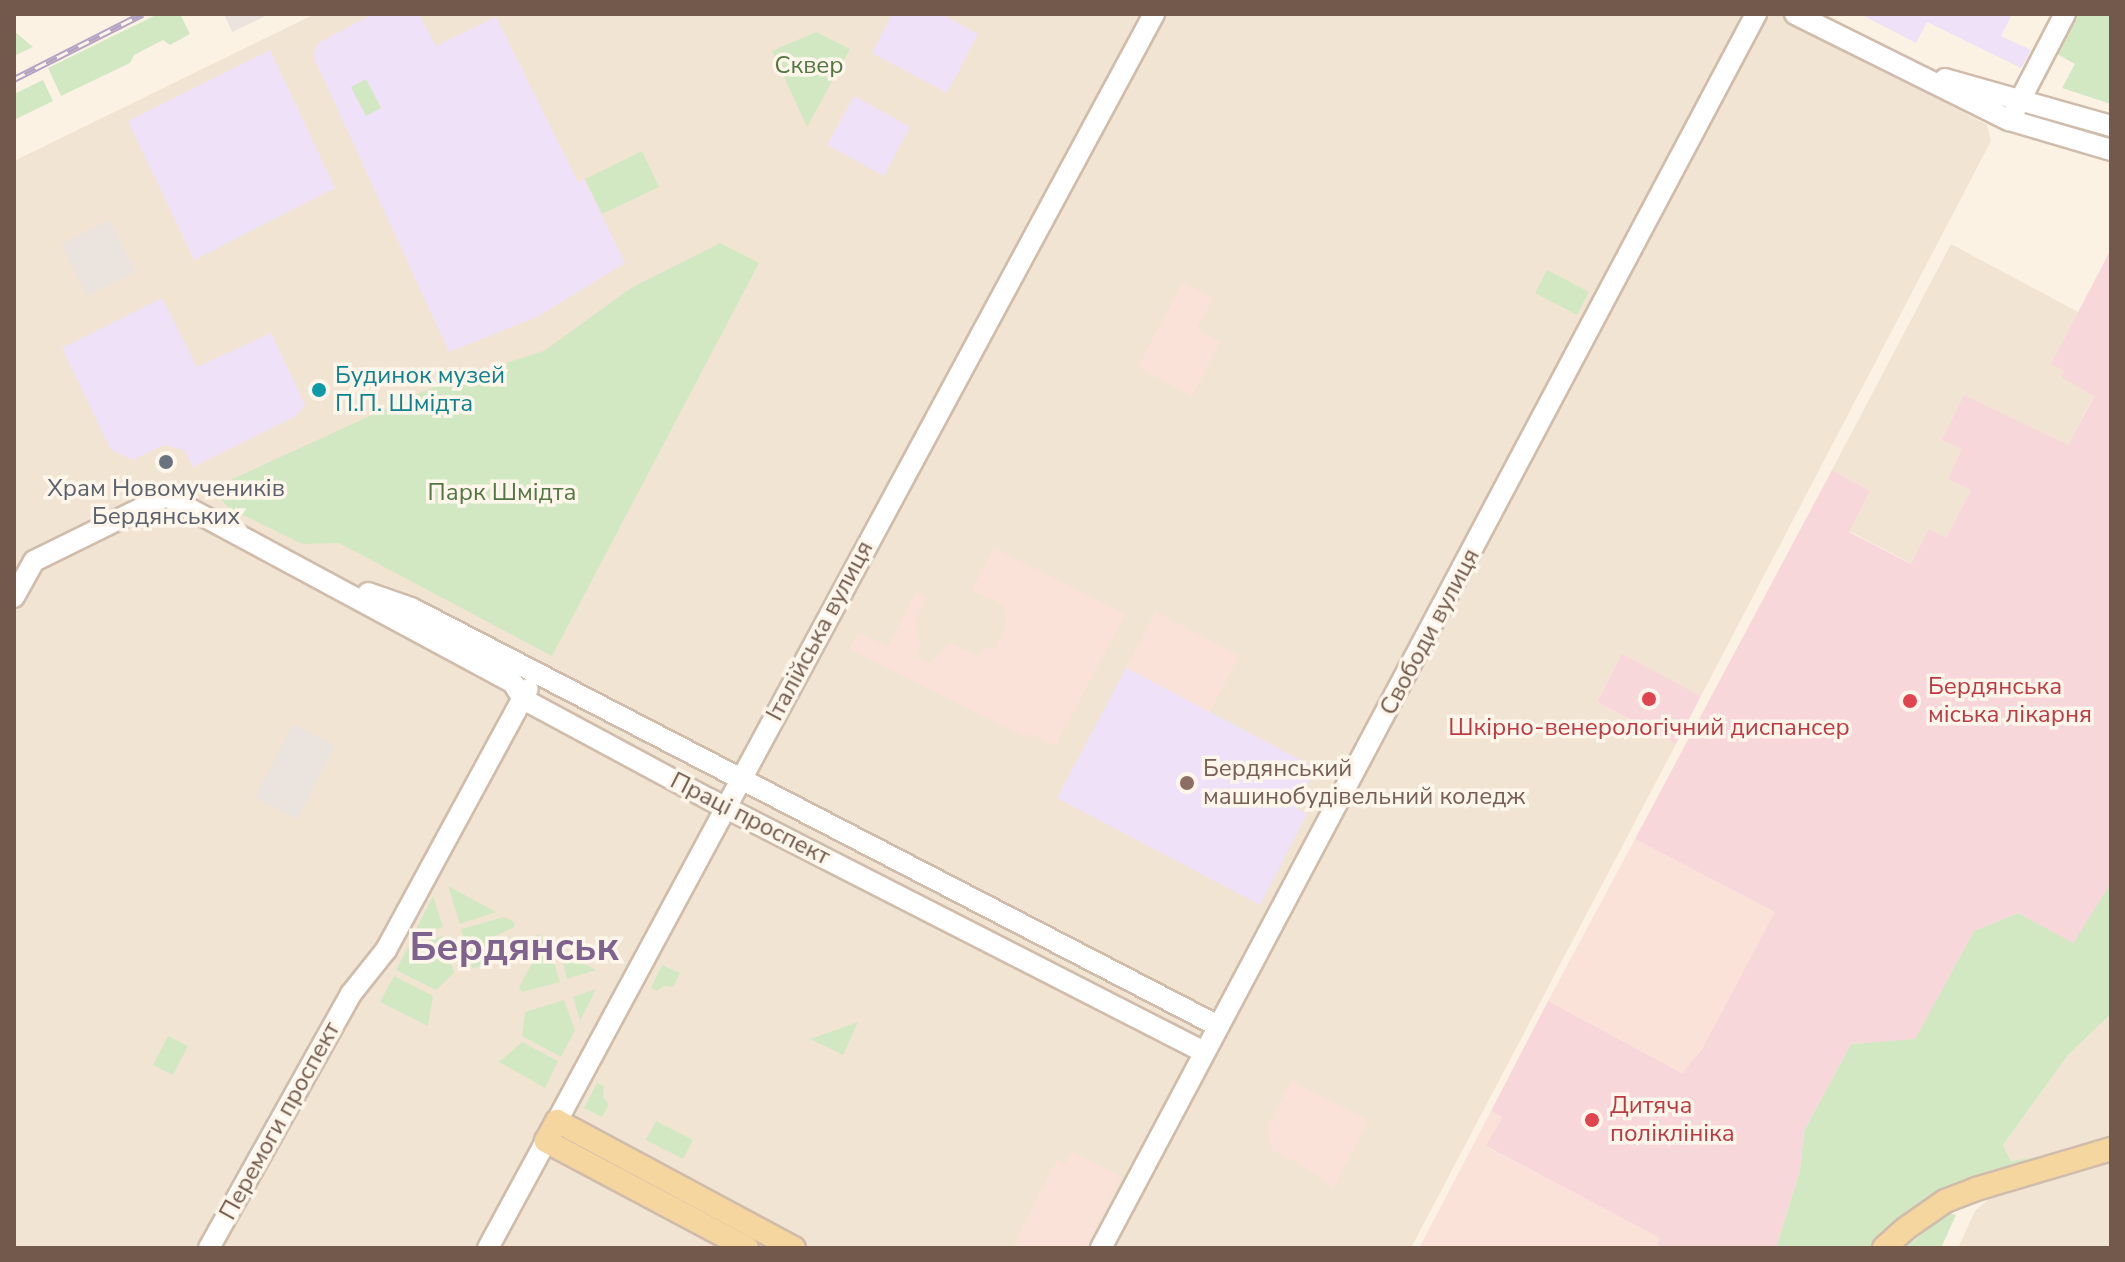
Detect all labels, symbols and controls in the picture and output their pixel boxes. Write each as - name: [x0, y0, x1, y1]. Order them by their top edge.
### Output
- park label: Сквер: [774, 52, 844, 80]
- place label: Будинок музей П.П. Шмідта: [335, 362, 505, 418]
- marker: Будинок музей П.П. Шмідта: [310, 381, 328, 399]
- marker: Храм Новомучеників Бердянських: [157, 453, 175, 471]
- place label: Храм Новомучеників Бердянських: [47, 475, 285, 531]
- park label: Парк Шмідта: [428, 479, 576, 507]
- street label: Італійська вулиця: [760, 536, 880, 726]
- street label: Свободи вулиця: [1374, 544, 1486, 720]
- place label: Бердянська міська лікарня: [1928, 673, 2092, 729]
- marker: Шкірно-венерологічний диспансер: [1638, 688, 1660, 710]
- marker: Бердянська міська лікарня: [1899, 690, 1921, 712]
- place label: Шкірно-венерологічний диспансер: [1448, 714, 1850, 742]
- place label: Бердянський машинобудівельний коледж: [1203, 755, 1525, 811]
- street label: Праці проспект: [665, 766, 835, 872]
- marker: Бердянський машинобудівельний коледж: [1178, 774, 1196, 792]
- district label: Бердянськ: [409, 923, 619, 971]
- street label: Перемоги проспект: [214, 1017, 346, 1225]
- place label: Дитяча поліклініка: [1610, 1092, 1735, 1148]
- marker: Дитяча поліклініка: [1581, 1109, 1603, 1131]

